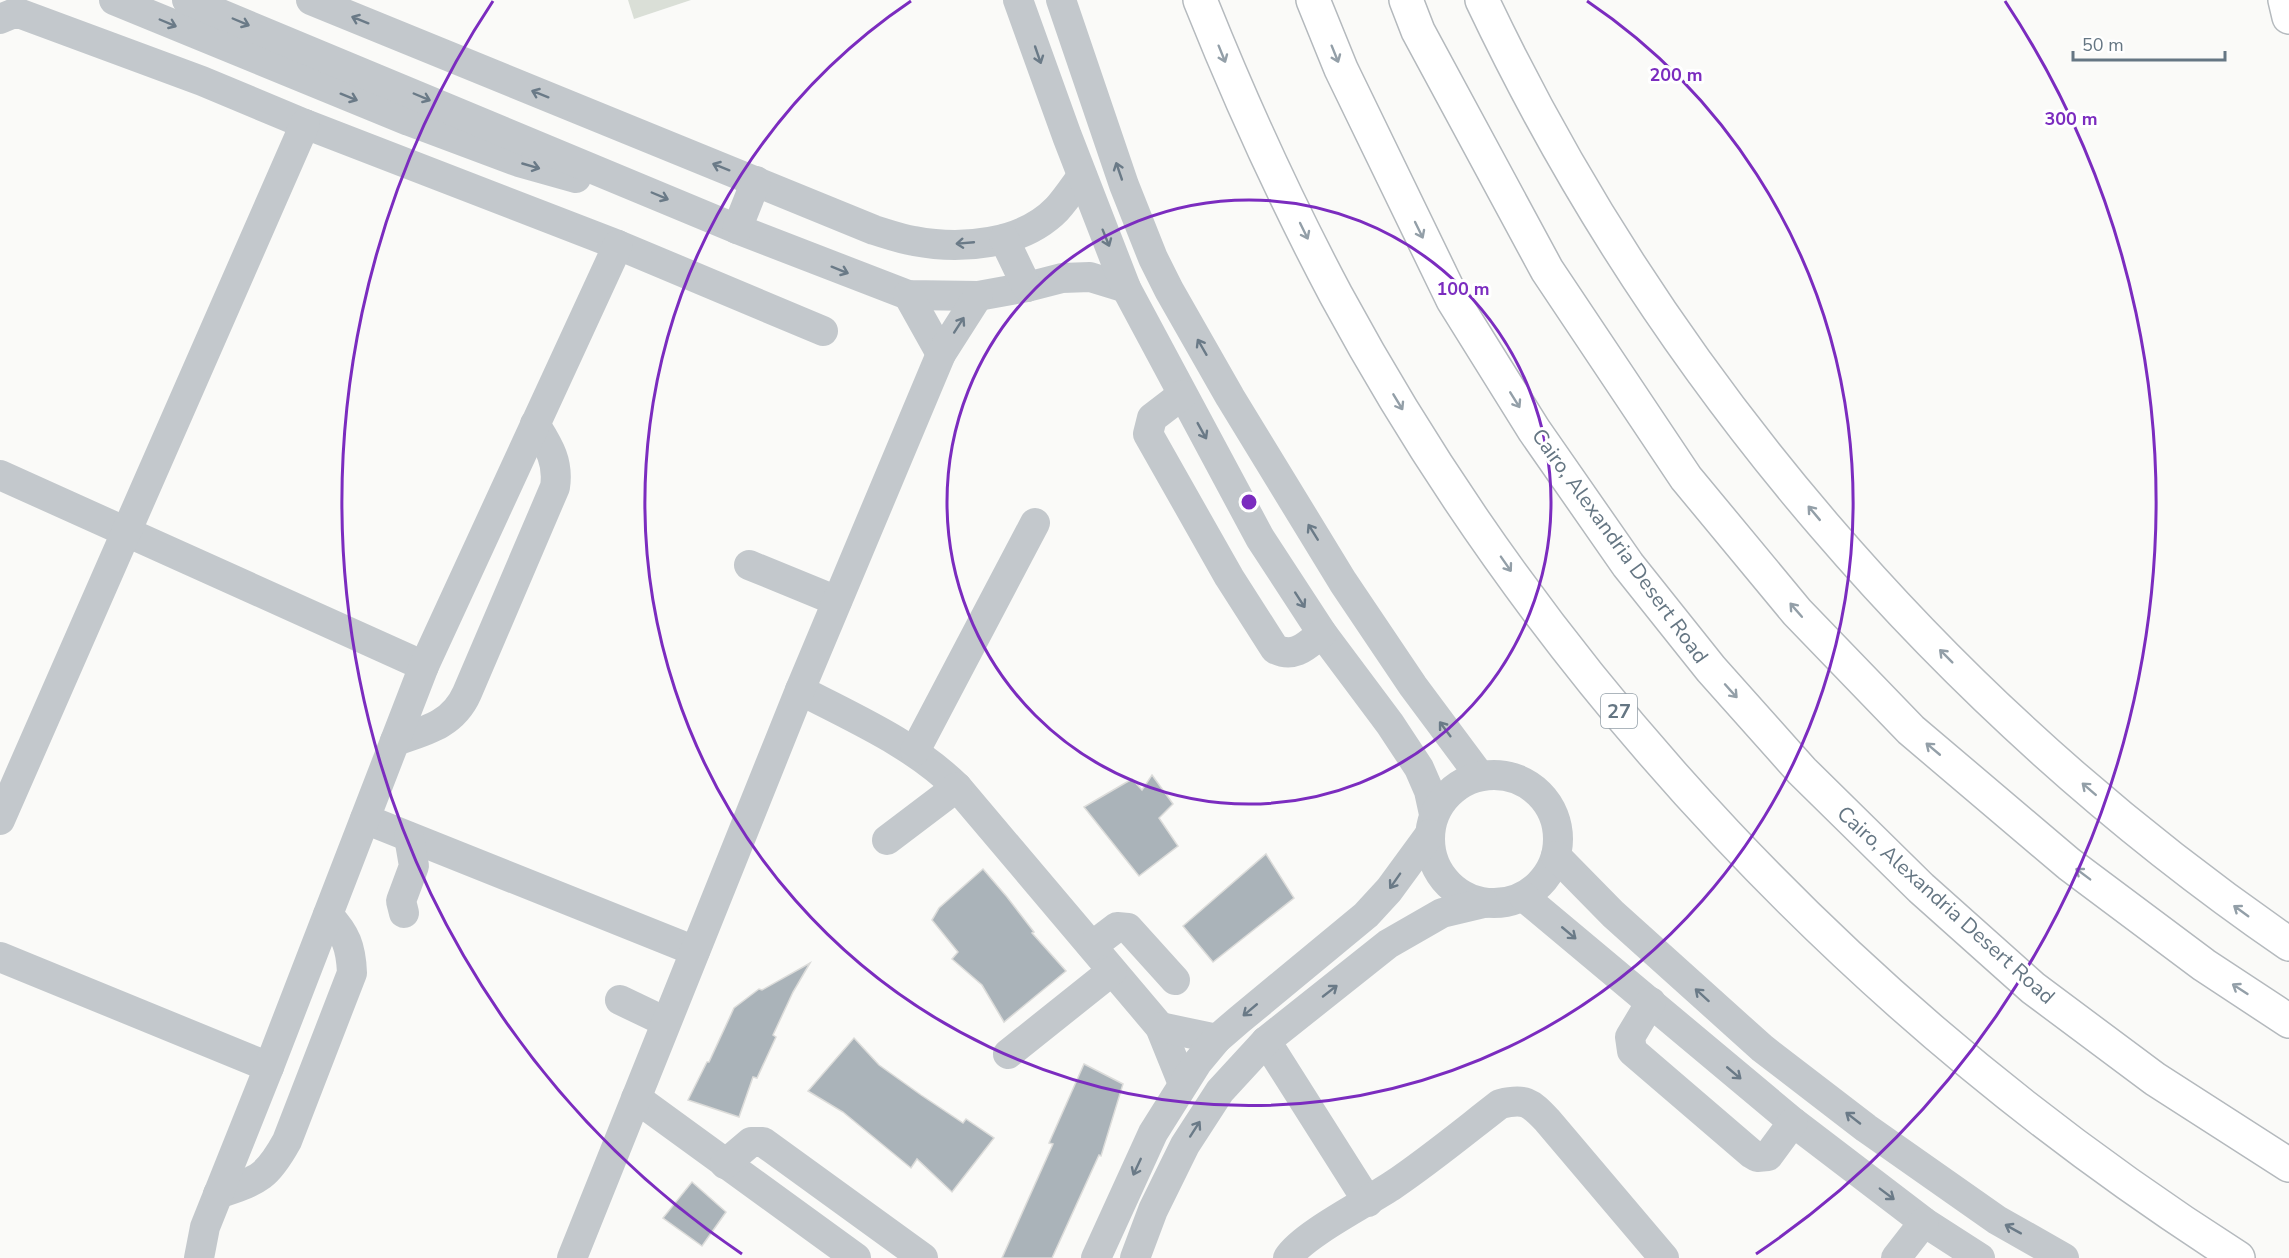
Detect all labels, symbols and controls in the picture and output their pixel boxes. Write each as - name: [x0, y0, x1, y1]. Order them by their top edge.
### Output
- one-way arrow: [351, 14, 370, 25]
- one-way arrow: [232, 17, 250, 28]
- one-way arrow: [159, 18, 177, 29]
- scale bar: [2073, 24, 2224, 62]
- text: 50 m: [2082, 33, 2124, 57]
- one-way arrow: [1033, 45, 1044, 64]
- one-way arrow: [1217, 45, 1228, 63]
- one-way arrow: [1330, 45, 1341, 63]
- text: 200 m: [1649, 63, 1703, 87]
- one-way arrow: [532, 87, 550, 98]
- one-way arrow: [339, 92, 357, 103]
- one-way arrow: [412, 92, 430, 103]
- text: 300 m: [2044, 107, 2098, 131]
- one-way arrow: [521, 161, 540, 172]
- one-way arrow: [712, 161, 731, 172]
- one-way arrow: [1113, 162, 1124, 181]
- one-way arrow: [650, 191, 668, 202]
- one-way arrow: [1299, 221, 1311, 239]
- one-way arrow: [1414, 221, 1425, 239]
- one-way arrow: [1102, 228, 1113, 246]
- one-way arrow: [955, 238, 975, 249]
- one-way arrow: [830, 265, 849, 276]
- text: 100 m: [1436, 277, 1490, 301]
- one-way arrow: [953, 317, 965, 333]
- one-way arrow: [1195, 339, 1207, 356]
- one-way arrow: [1509, 391, 1521, 408]
- one-way arrow: [1393, 393, 1405, 410]
- one-way arrow: [1196, 422, 1208, 439]
- street label: Cairo, Alexandria Desert Road: [1525, 423, 1715, 669]
- centre of rings: [1239, 492, 1259, 512]
- one-way arrow: [1807, 506, 1821, 521]
- one-way arrow: [1307, 524, 1319, 541]
- one-way arrow: [1499, 556, 1512, 572]
- one-way arrow: [1294, 591, 1306, 607]
- one-way arrow: [1789, 603, 1803, 618]
- one-way arrow: [1939, 649, 1954, 664]
- one-way arrow: [1724, 683, 1738, 698]
- road number: 27: [1601, 694, 1637, 728]
- one-way arrow: [1439, 721, 1452, 737]
- one-way arrow: [1926, 742, 1941, 756]
- one-way arrow: [2082, 782, 2097, 796]
- street label: Cairo, Alexandria Desert Road: [1831, 800, 2061, 1010]
- one-way arrow: [2075, 868, 2091, 880]
- one-way arrow: [1389, 872, 1401, 889]
- one-way arrow: [2234, 905, 2250, 917]
- one-way arrow: [1561, 926, 1576, 940]
- one-way arrow: [2232, 983, 2249, 995]
- one-way arrow: [1322, 984, 1338, 997]
- one-way arrow: [1695, 988, 1710, 1002]
- one-way arrow: [1242, 1004, 1258, 1017]
- one-way arrow: [1726, 1066, 1741, 1080]
- one-way arrow: [1846, 1112, 1862, 1125]
- one-way arrow: [1189, 1121, 1202, 1138]
- one-way arrow: [1131, 1157, 1143, 1175]
- one-way arrow: [1879, 1187, 1895, 1200]
- one-way arrow: [2005, 1223, 2023, 1234]

